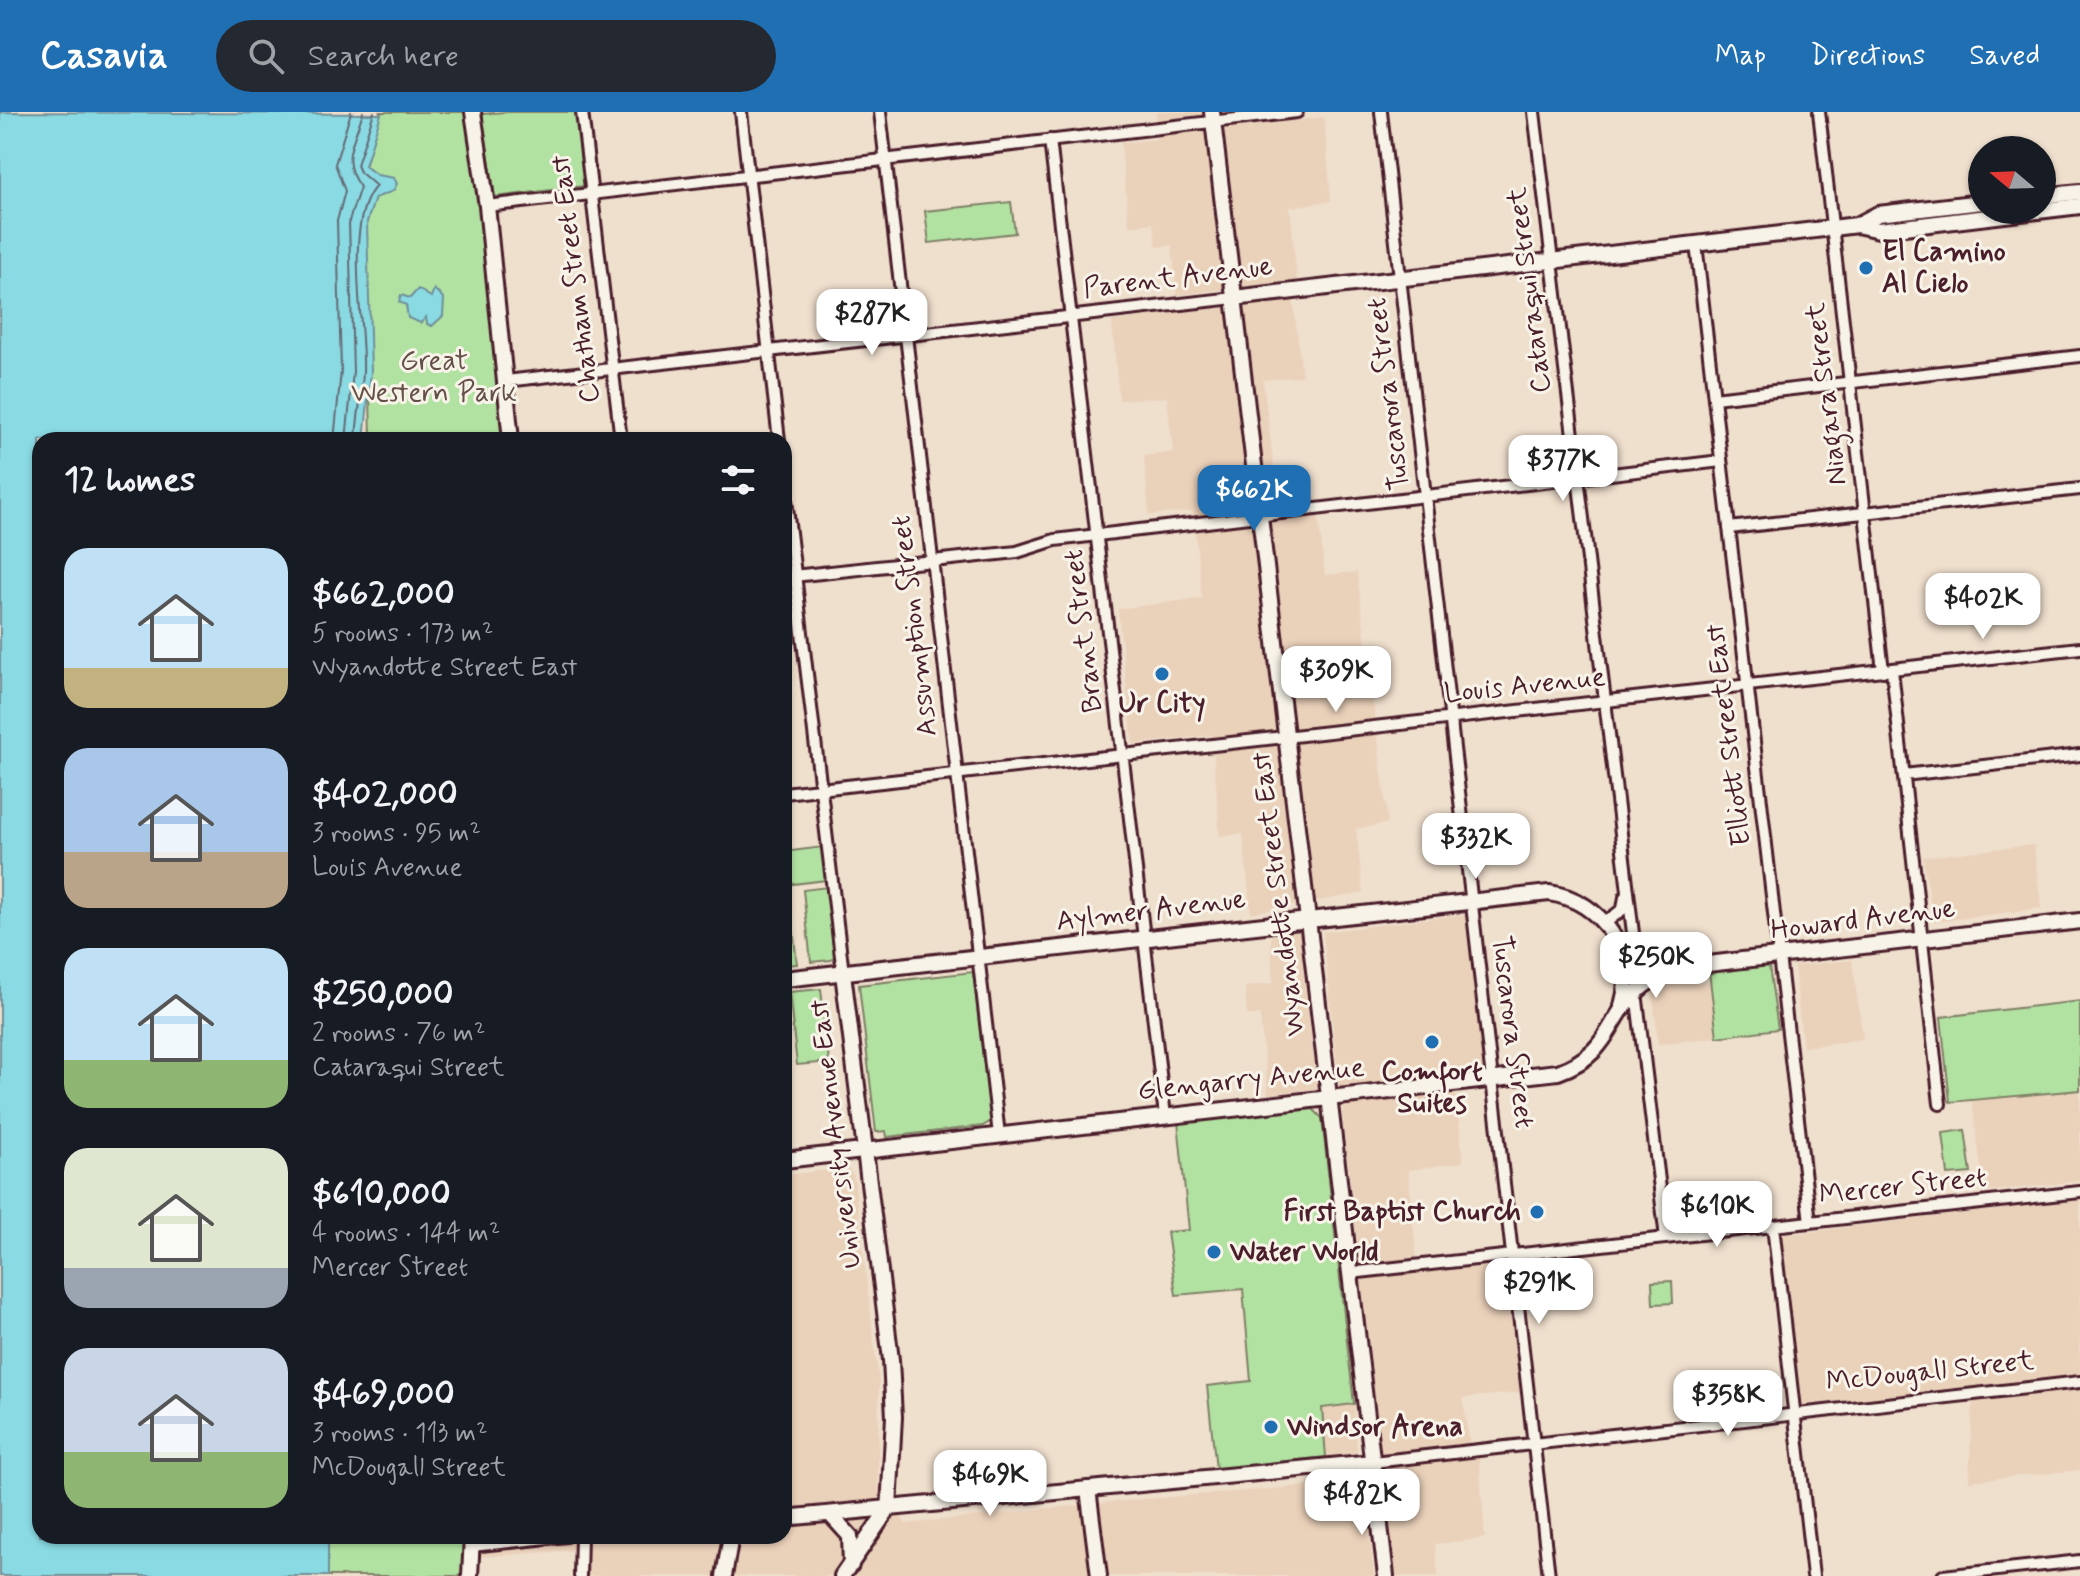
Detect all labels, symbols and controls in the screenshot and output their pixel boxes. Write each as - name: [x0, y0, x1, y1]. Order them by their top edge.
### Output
- search box: [216, 20, 776, 92]
- text: Casavia: [40, 32, 168, 81]
- icon: search: [244, 34, 288, 78]
- text: Search here: [308, 37, 459, 76]
- text: Map: [1715, 38, 1766, 75]
- text: Directions: [1810, 38, 1925, 75]
- text: Saved: [1969, 38, 2040, 75]
- north arrow: [1968, 136, 2056, 224]
- map controls: [1968, 136, 2056, 224]
- street label: Chatham Street East: [542, 152, 610, 405]
- street label: Cataraqui Street: [1499, 184, 1561, 395]
- place label: El Camino Al Cielo: [1882, 234, 2006, 303]
- street label: Parent Avenue: [1081, 248, 1275, 308]
- marker: El Camino Al Cielo: [1857, 259, 1875, 277]
- pin: $287K: [816, 289, 928, 357]
- street label: Tuscarora Street: [1359, 295, 1419, 493]
- text: $287K: [834, 298, 910, 332]
- street label: Niagara Street: [1797, 300, 1860, 487]
- park label: Great Western Park: [351, 343, 517, 412]
- pin: $377K: [1507, 435, 1619, 503]
- text: $377K: [1527, 444, 1599, 478]
- text: 12 homes: [64, 458, 195, 503]
- icon: filters: [716, 458, 760, 502]
- pin: $662K: [1198, 465, 1310, 533]
- text: $662K: [1216, 474, 1292, 508]
- street label: Assumption Street: [883, 513, 947, 739]
- street label: Brant Street: [1056, 547, 1112, 715]
- text: $662,000: [312, 572, 455, 617]
- pin: $402K: [1927, 573, 2039, 641]
- icon: home: [128, 580, 224, 676]
- text: $402K: [1943, 582, 2023, 616]
- text: 5 rooms · 173 m²: [312, 617, 493, 651]
- street label: Elliott Street East: [1697, 621, 1761, 848]
- pin: $309K: [1280, 646, 1392, 714]
- text: Wyandotte Street East: [312, 651, 578, 685]
- text: $309K: [1299, 655, 1373, 689]
- street label: Louis Avenue: [1443, 659, 1607, 713]
- marker: Ur City: [1153, 665, 1171, 683]
- place label: Ur City: [1119, 686, 1205, 723]
- street label: Wyandotte Street East: [1243, 749, 1315, 1038]
- text: $402,000: [312, 772, 458, 817]
- icon: home: [128, 780, 224, 876]
- pin: $332K: [1420, 813, 1532, 881]
- text: 3 rooms · 95 m²: [312, 817, 481, 851]
- text: $332K: [1440, 822, 1512, 856]
- text: Louis Avenue: [312, 851, 462, 885]
- street label: Aylmer Avenue: [1054, 881, 1248, 941]
- street label: Howard Avenue: [1769, 890, 1957, 950]
- pin: $250K: [1600, 932, 1712, 1000]
- street label: Tuscarora Street: [1482, 933, 1542, 1131]
- text: $250K: [1618, 941, 1694, 975]
- text: $250,000: [312, 972, 453, 1017]
- icon: home: [128, 980, 224, 1076]
- street label: University Avenue East: [801, 997, 871, 1271]
- text: 2 rooms · 76 m²: [312, 1017, 485, 1051]
- marker: Comfort Suites: [1423, 1033, 1441, 1051]
- street label: Glengarry Avenue: [1136, 1050, 1366, 1110]
- text: Cataraqui Street: [312, 1051, 504, 1085]
- place label: Comfort Suites: [1381, 1054, 1483, 1123]
- street label: Mercer Street: [1817, 1160, 1989, 1214]
- text: $610,000: [312, 1172, 451, 1217]
- icon: home: [128, 1180, 224, 1276]
- pin: $610K: [1661, 1181, 1773, 1249]
- text: $610K: [1680, 1190, 1754, 1224]
- place label: First Baptist Church: [1284, 1194, 1521, 1231]
- marker: First Baptist Church: [1528, 1203, 1546, 1221]
- text: 4 rooms · 144 m²: [312, 1217, 500, 1251]
- place label: Water World: [1230, 1234, 1379, 1271]
- marker: Water World: [1205, 1243, 1223, 1261]
- text: Mercer Street: [312, 1251, 468, 1285]
- pin: $291K: [1483, 1258, 1595, 1326]
- text: $291K: [1503, 1267, 1575, 1301]
- street label: McDougall Street: [1824, 1343, 2036, 1401]
- pin: $358K: [1672, 1370, 1784, 1438]
- text: $469,000: [312, 1372, 455, 1417]
- text: $358K: [1691, 1379, 1765, 1413]
- icon: home: [128, 1380, 224, 1476]
- place label: Windsor Arena: [1287, 1409, 1463, 1446]
- text: 3 rooms · 113 m²: [312, 1417, 488, 1451]
- marker: Windsor Arena: [1262, 1418, 1280, 1436]
- pin: $469K: [934, 1450, 1046, 1518]
- text: McDougall Street: [312, 1451, 506, 1485]
- text: $469K: [952, 1459, 1028, 1493]
- pin: $482K: [1306, 1469, 1418, 1537]
- text: $482K: [1323, 1478, 1401, 1512]

